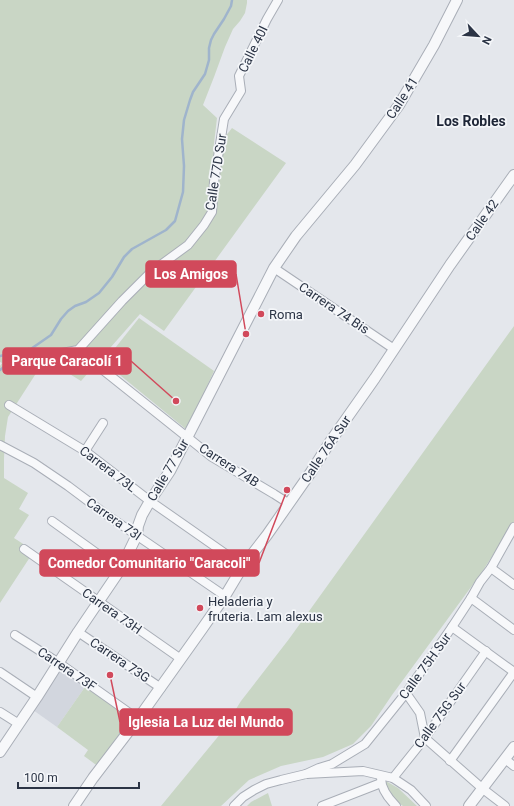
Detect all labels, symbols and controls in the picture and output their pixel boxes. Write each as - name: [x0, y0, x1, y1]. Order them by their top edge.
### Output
- north arrow: [458, 16, 498, 56]
- street label: Calle 40I: [235, 23, 271, 75]
- text: N: [479, 34, 494, 47]
- street label: Calle 41: [383, 74, 421, 122]
- district label: Los Robles: [436, 113, 506, 129]
- street label: Calle 77D Sur: [203, 132, 230, 212]
- street label: Calle 42: [462, 197, 502, 243]
- callout: Los Amigos: [146, 261, 236, 287]
- text: Los Amigos: [154, 266, 228, 282]
- street label: Carrera 74 Bis: [296, 279, 372, 337]
- place label: Roma: [269, 307, 303, 322]
- marker: Roma: [256, 309, 266, 319]
- callout: Parque Caracolí 1: [3, 348, 131, 374]
- text: Parque Caracolí 1: [11, 353, 123, 369]
- street label: Calle 76A Sur: [298, 412, 354, 485]
- street label: Calle 77 Sur: [144, 436, 192, 504]
- street label: Carrera 74B: [196, 440, 262, 490]
- street label: Carrera 73L: [77, 443, 139, 495]
- street label: Carrera 73I: [84, 495, 144, 543]
- callout: Comedor Comunitario "Caracoli": [40, 550, 259, 576]
- text: Comedor Comunitario "Caracoli": [48, 555, 251, 571]
- street label: Carrera 73H: [79, 585, 145, 637]
- place label: Heladeria y fruteria. Lam alexus: [208, 594, 323, 624]
- marker: Heladeria y fruteria. Lam alexus: [195, 603, 205, 613]
- street label: Calle 75H Sur: [396, 629, 454, 702]
- street label: Carrera 73G: [87, 634, 153, 686]
- street label: Carrera 73F: [35, 644, 99, 694]
- street label: Calle 75G Sur: [411, 679, 469, 751]
- callout: Iglesia La Luz del Mundo: [120, 709, 292, 735]
- text: Iglesia La Luz del Mundo: [128, 714, 284, 730]
- scale bar: [18, 764, 139, 790]
- text: 100 m: [24, 771, 58, 785]

